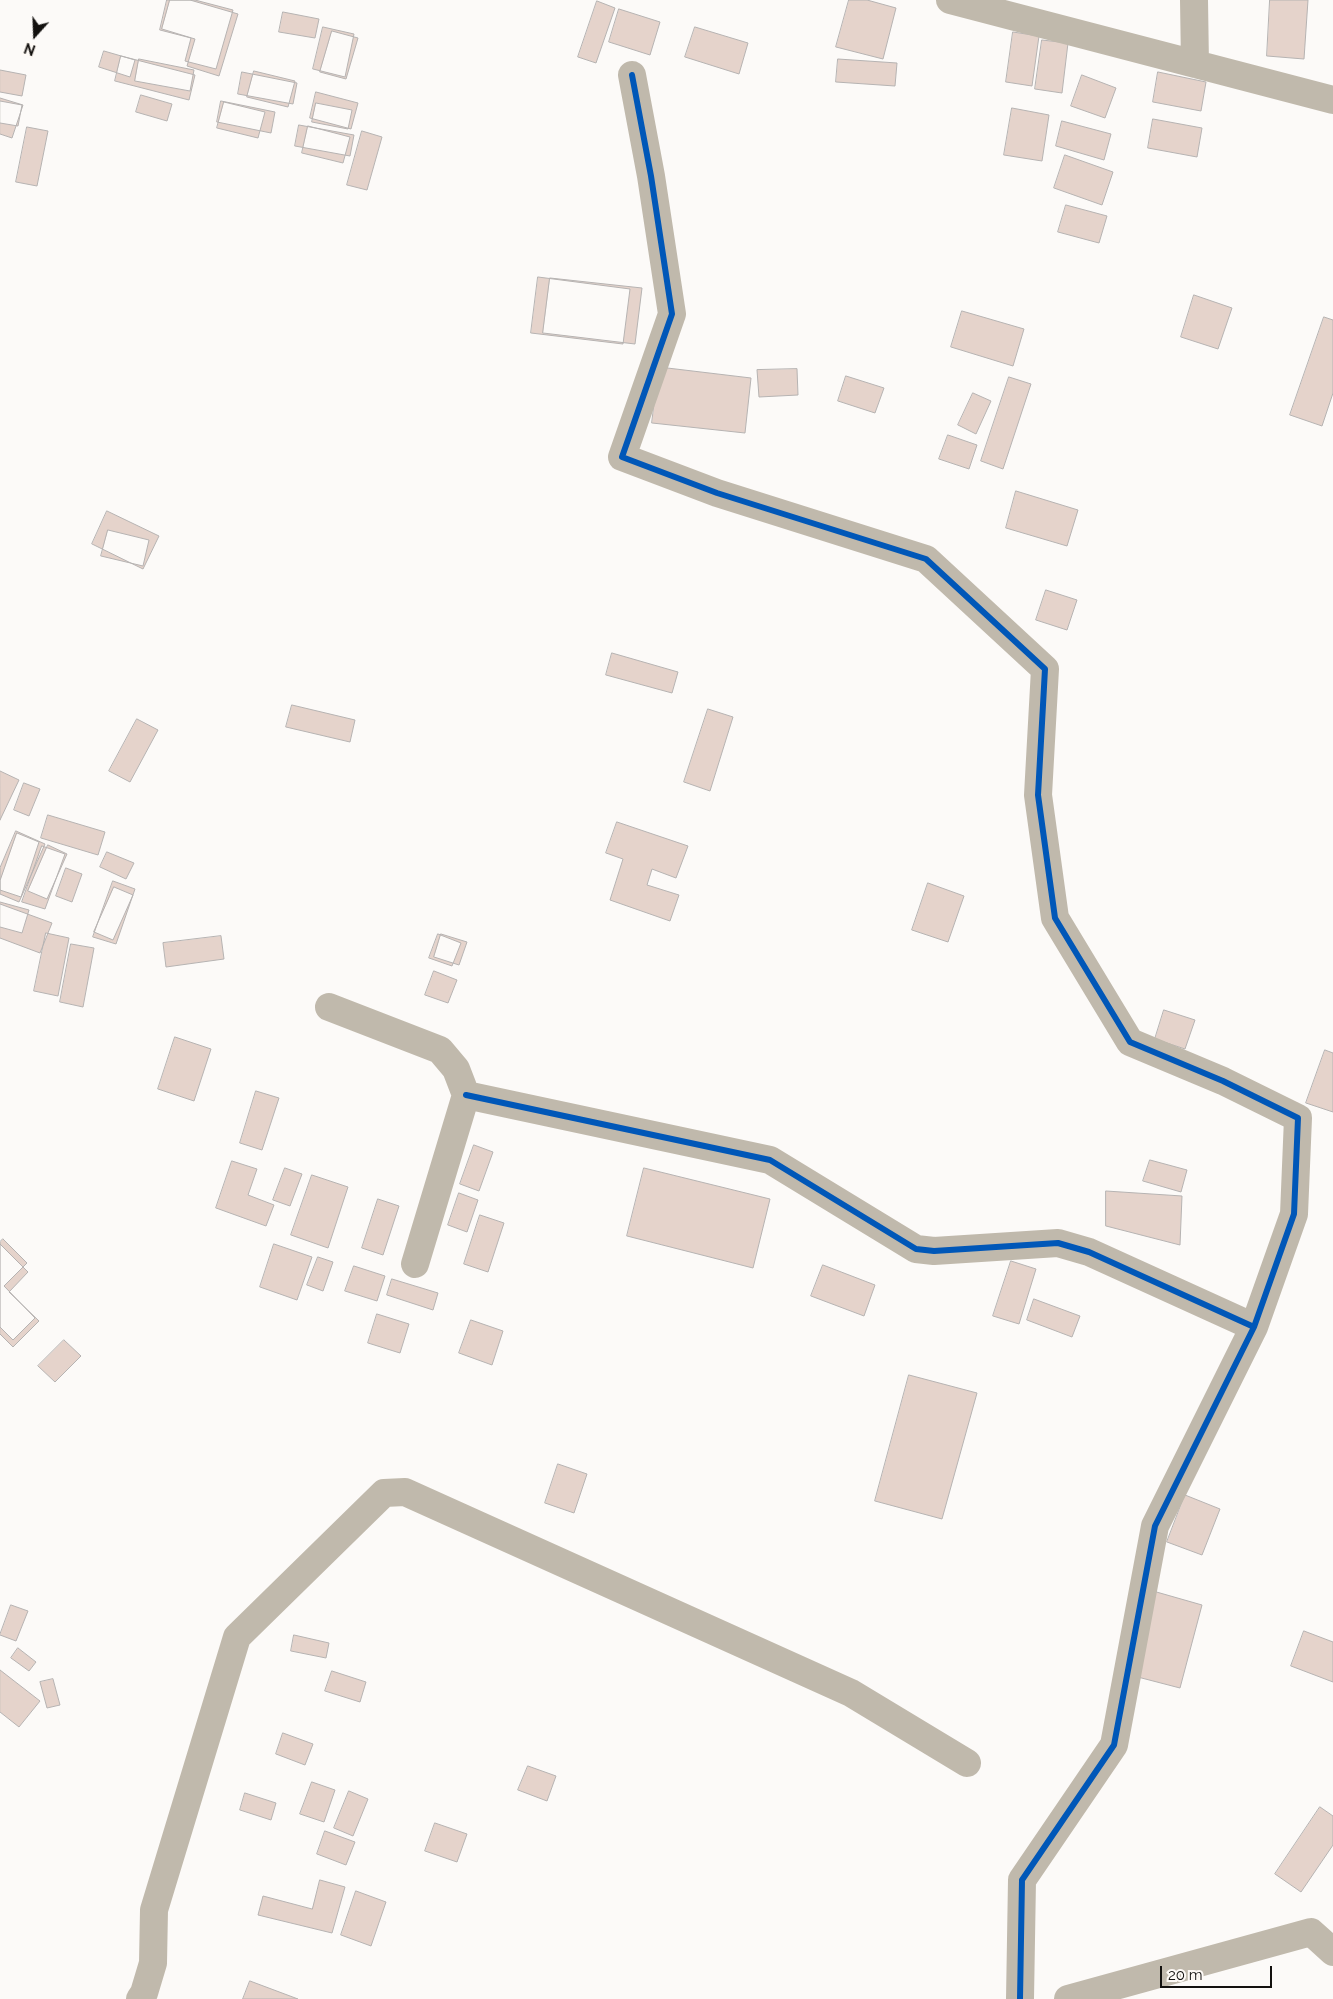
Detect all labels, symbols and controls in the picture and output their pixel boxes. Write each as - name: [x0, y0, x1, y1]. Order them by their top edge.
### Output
- north arrow: [10, 10, 60, 60]
- text: N: [22, 40, 38, 58]
- scale bar: [1163, 1956, 1276, 1988]
- text: 20 m: [1168, 1966, 1203, 1984]

